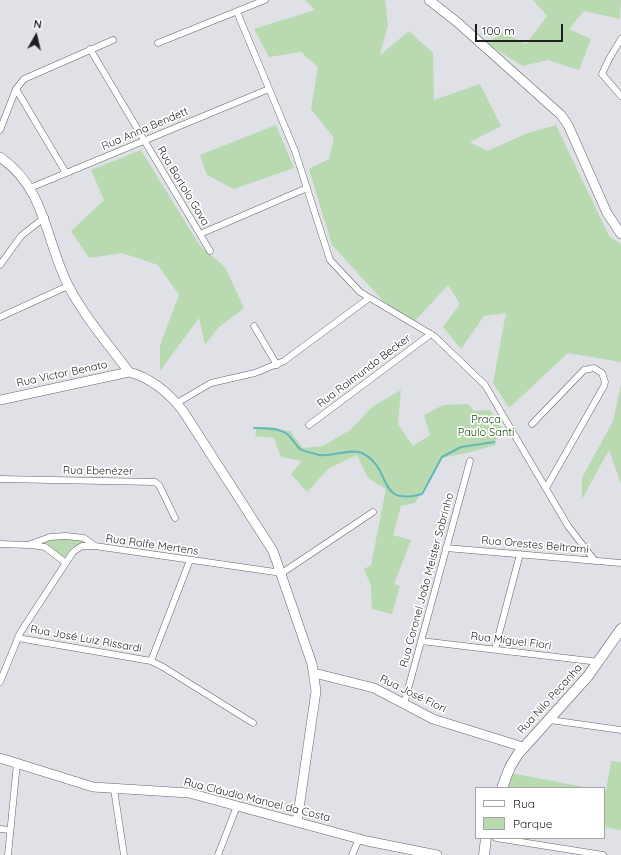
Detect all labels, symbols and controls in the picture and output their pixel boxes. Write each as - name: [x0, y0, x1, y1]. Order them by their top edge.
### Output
- north arrow: [16, 16, 56, 56]
- scale bar: [477, 16, 565, 42]
- text: N: [33, 17, 43, 32]
- text: 100 m: [482, 23, 515, 38]
- street label: Rua Anna Bendett: [100, 105, 190, 153]
- street label: Rua Bortolo Gava: [154, 144, 212, 228]
- street label: Rua Raimundo Becker: [315, 332, 413, 410]
- street label: Rua Victor Benato: [15, 358, 109, 390]
- park label: Praça Paulo Santi: [458, 413, 514, 439]
- street label: Rua Ebenézer: [63, 464, 133, 478]
- street label: Rua Coronel João Meister Sobrinho: [397, 491, 457, 669]
- street label: Rua Rolfe Mertens: [105, 532, 199, 558]
- street label: Rua Orestes Beltrami: [481, 534, 589, 556]
- street label: Rua José Luiz Rissardi: [29, 623, 143, 655]
- street label: Rua Miguel Fiori: [470, 629, 552, 653]
- street label: Rua Nilo Peçanha: [515, 661, 585, 737]
- street label: Rua José Fiori: [378, 672, 448, 716]
- street label: Rua Cláudio Manoel da Costa: [182, 775, 332, 825]
- legend: [475, 787, 605, 839]
- text: Rua: [513, 796, 535, 811]
- text: Parque: [513, 816, 553, 831]

